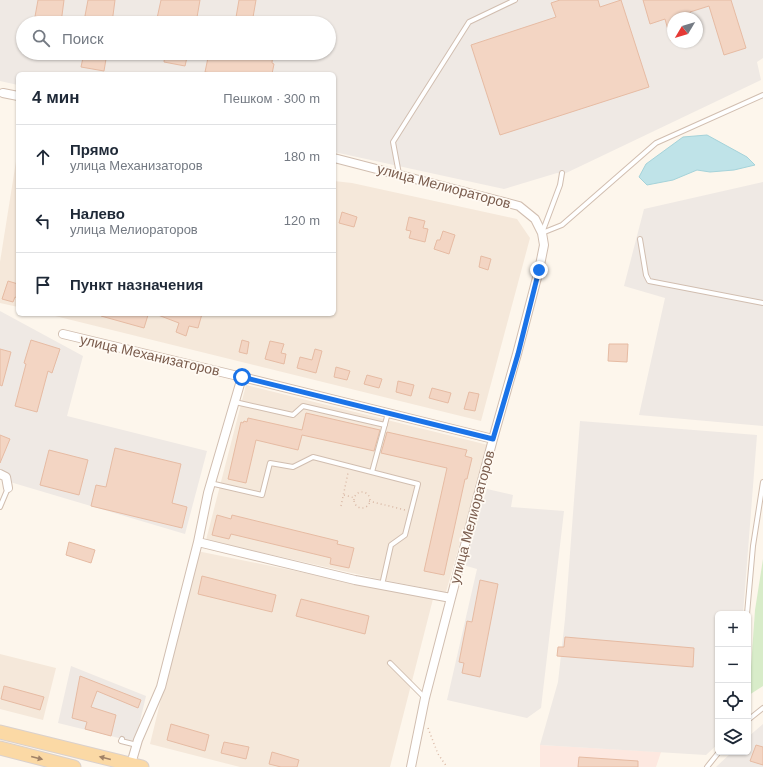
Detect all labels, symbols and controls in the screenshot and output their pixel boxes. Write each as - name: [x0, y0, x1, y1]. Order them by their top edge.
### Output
- north arrow: [667, 12, 703, 48]
- search box: [16, 16, 336, 60]
- icon: search: [30, 27, 52, 49]
- text: Поиск: [62, 30, 104, 47]
- text: 4 мин: [32, 88, 79, 107]
- text: Пешком · 300 m: [223, 91, 320, 106]
- text: Прямо: [70, 141, 119, 158]
- icon: ahead: [32, 146, 54, 168]
- text: 180 m: [284, 149, 320, 164]
- text: улица Механизаторов: [70, 158, 203, 173]
- street label: улица Мелиораторов: [375, 160, 513, 212]
- text: Налево: [70, 205, 125, 222]
- icon: left: [32, 210, 54, 232]
- text: 120 m: [284, 213, 320, 228]
- text: улица Мелиораторов: [70, 222, 198, 237]
- route end: [530, 261, 548, 279]
- icon: arrive: [32, 274, 54, 296]
- text: Пункт назначения: [70, 276, 203, 293]
- street label: улица Механизаторов: [79, 331, 221, 379]
- route start: [233, 368, 251, 386]
- street label: улица Мелиораторов: [446, 448, 498, 586]
- map controls: [715, 611, 751, 755]
- button: +: [715, 611, 751, 647]
- button: −: [715, 647, 751, 683]
- button: locate: [715, 683, 751, 719]
- button: layers: [715, 719, 751, 755]
- one-way arrow: [98, 754, 111, 760]
- one-way arrow: [31, 755, 43, 761]

